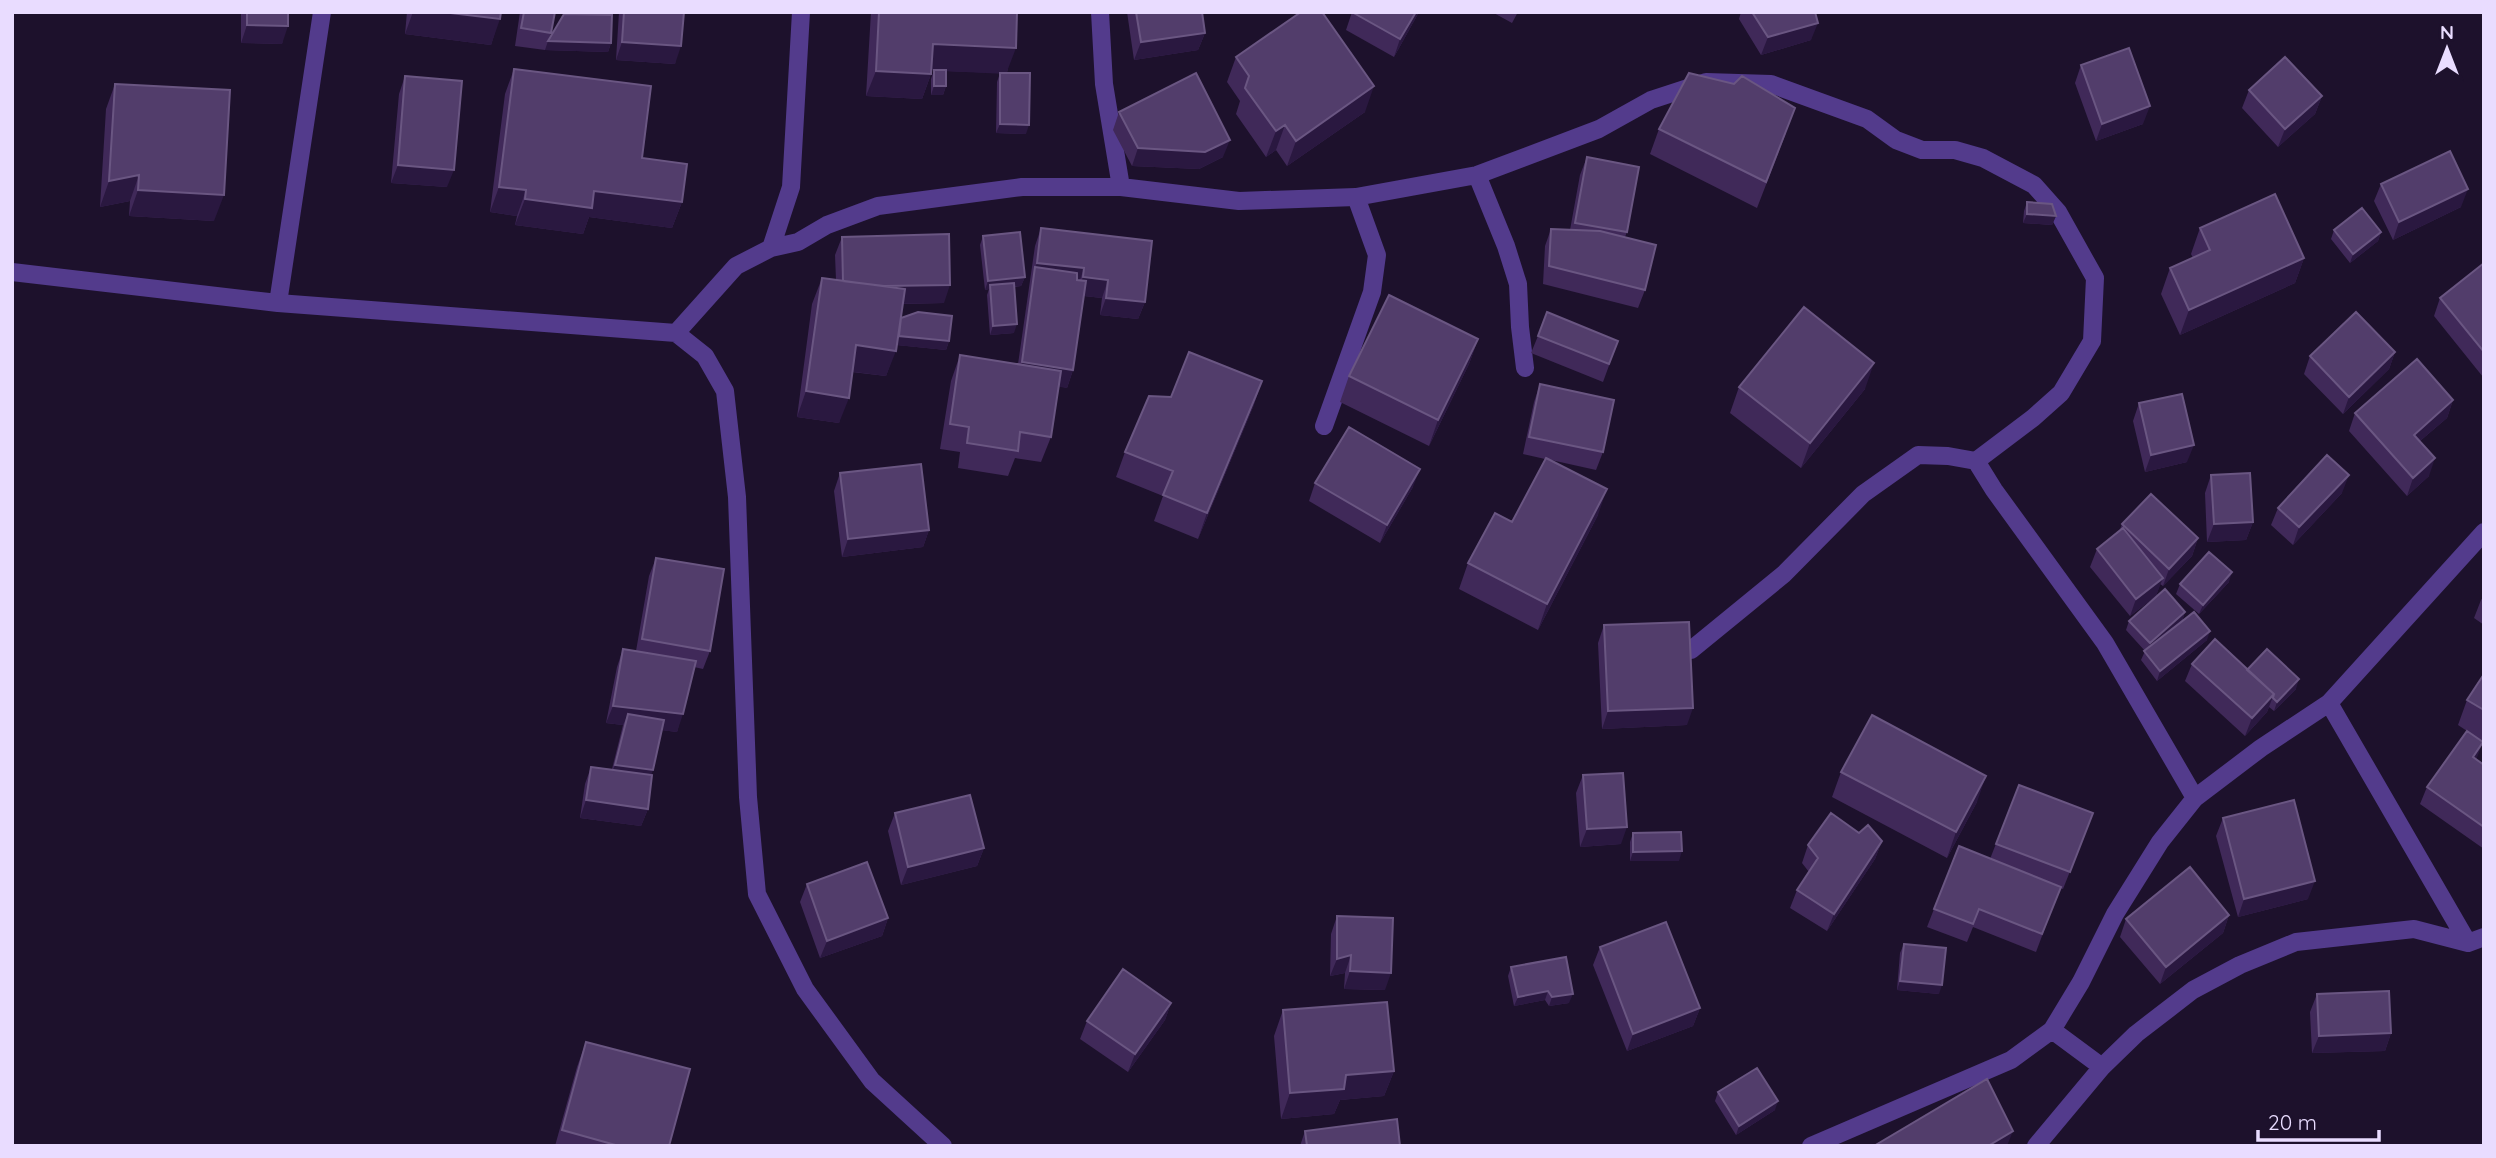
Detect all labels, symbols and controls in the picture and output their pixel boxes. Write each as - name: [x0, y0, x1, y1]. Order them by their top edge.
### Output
- north arrow: [2412, 14, 2482, 84]
- text: N: [2440, 20, 2454, 44]
- scale bar: [2258, 1098, 2379, 1142]
- text: 20 m: [2268, 1109, 2317, 1135]

